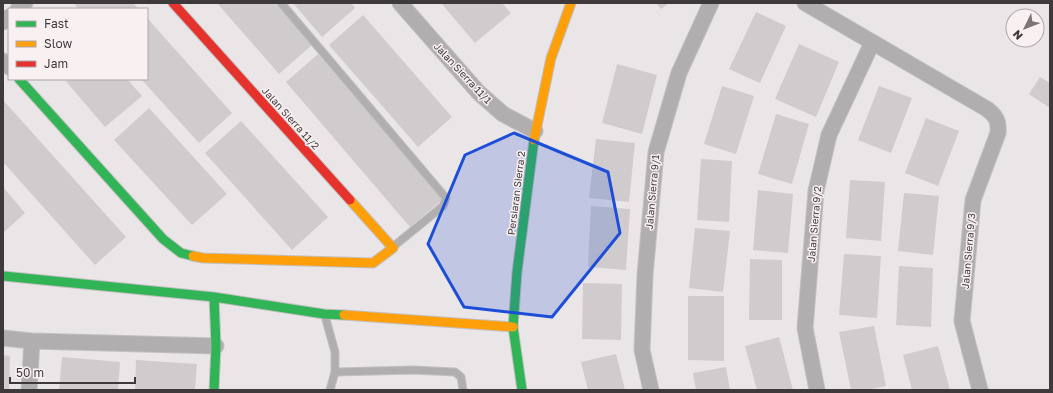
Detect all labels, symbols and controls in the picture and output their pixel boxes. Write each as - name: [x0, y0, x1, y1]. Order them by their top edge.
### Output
- legend: [8, 8, 148, 80]
- north arrow: [1005, 8, 1045, 48]
- text: Fast: [44, 16, 69, 31]
- text: N: [1010, 28, 1025, 43]
- text: Slow: [44, 36, 72, 51]
- street label: Jalan Sierra 11/1: [432, 40, 494, 106]
- text: Jam: [44, 56, 68, 71]
- street label: Jalan Sierra 11/2: [260, 84, 322, 152]
- street label: Persiaran Sierra 2: [505, 150, 527, 236]
- street label: Jalan Sierra 9/1: [643, 154, 661, 230]
- street label: Jalan Sierra 9/2: [805, 185, 823, 262]
- street label: Jalan Sierra 9/3: [959, 212, 977, 289]
- scale bar: [10, 359, 135, 385]
- text: 50 m: [16, 365, 44, 380]

